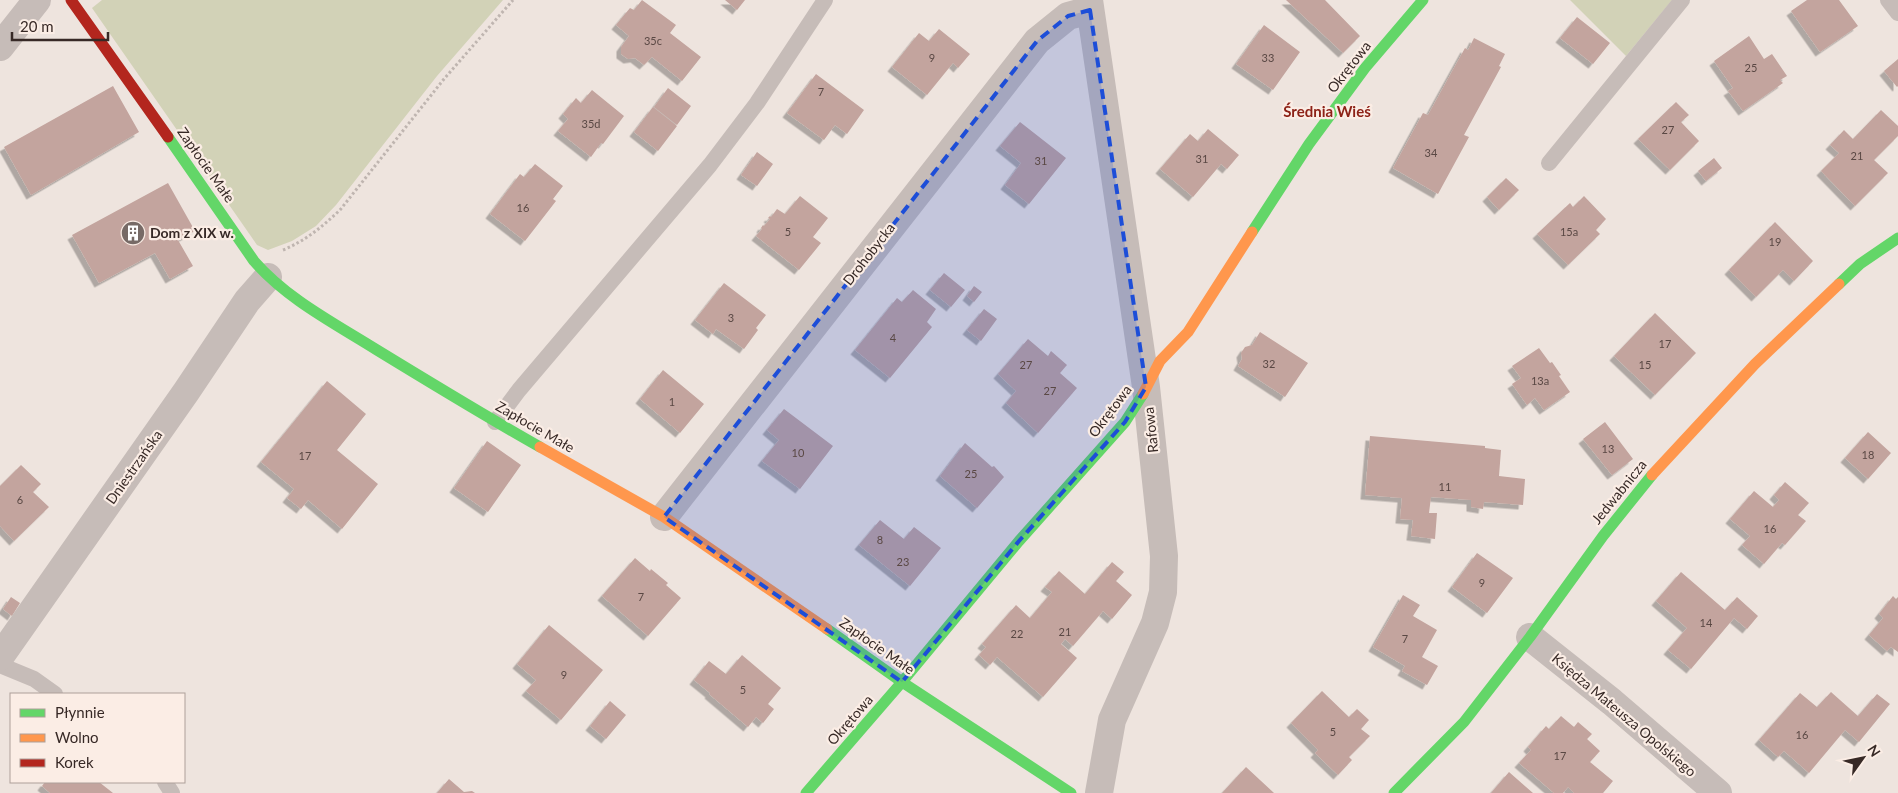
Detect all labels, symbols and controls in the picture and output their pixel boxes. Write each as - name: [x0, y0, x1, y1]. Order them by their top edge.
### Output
- scale bar: [12, 10, 109, 42]
- text: 20 m: [20, 17, 54, 35]
- house number: 35c: [644, 34, 662, 47]
- street label: Okrętowa: [1323, 37, 1374, 96]
- house number: 9: [929, 51, 935, 64]
- house number: 33: [1262, 51, 1274, 64]
- house number: 25: [1745, 61, 1757, 74]
- house number: 7: [818, 85, 824, 98]
- district label: Średnia Wieś: [1283, 102, 1371, 120]
- house number: 35d: [582, 117, 600, 130]
- house number: 27: [1662, 123, 1674, 136]
- street label: Zapłocie Małe: [174, 124, 239, 206]
- house number: 34: [1425, 146, 1438, 159]
- house number: 21: [1851, 149, 1863, 162]
- house number: 31: [1196, 152, 1208, 165]
- house number: 31: [1035, 154, 1047, 167]
- house number: 16: [517, 201, 529, 214]
- street label: Drohobycka: [839, 219, 898, 288]
- building icon: Dom z XIX w.: [120, 220, 146, 246]
- place label: Dom z XIX w.: [150, 224, 234, 241]
- house number: 5: [785, 225, 791, 238]
- house number: 15a: [1560, 225, 1578, 238]
- house number: 19: [1769, 235, 1781, 248]
- house number: 3: [728, 311, 734, 324]
- house number: 4: [890, 331, 897, 344]
- house number: 17: [1659, 337, 1671, 350]
- house number: 32: [1263, 357, 1275, 370]
- house number: 27: [1020, 358, 1032, 371]
- house number: 15: [1639, 358, 1651, 371]
- house number: 13a: [1531, 374, 1549, 387]
- street label: Okrętowa: [1084, 381, 1135, 440]
- house number: 27: [1044, 384, 1056, 397]
- house number: 1: [669, 395, 675, 408]
- street label: Zapłocie Małe: [493, 397, 578, 456]
- street label: Rafowa: [1140, 406, 1161, 454]
- street label: Dniestrzańska: [102, 426, 165, 507]
- house number: 13: [1602, 442, 1614, 455]
- house number: 10: [792, 446, 805, 459]
- house number: 18: [1862, 448, 1874, 461]
- house number: 17: [299, 449, 311, 462]
- street label: Jedwabnicza: [1588, 456, 1650, 527]
- house number: 25: [965, 467, 977, 480]
- house number: 11: [1439, 480, 1451, 493]
- house number: 6: [17, 493, 23, 506]
- house number: 16: [1764, 522, 1776, 535]
- house number: 8: [877, 533, 883, 546]
- house number: 23: [897, 555, 909, 568]
- house number: 9: [1479, 576, 1485, 589]
- house number: 7: [638, 590, 644, 603]
- street label: Zapłocie Małe: [836, 613, 918, 678]
- house number: 14: [1700, 616, 1713, 629]
- house number: 21: [1059, 625, 1071, 638]
- house number: 22: [1011, 627, 1023, 640]
- house number: 7: [1402, 632, 1408, 645]
- street label: Księdza Mateusza Opolskiego: [1549, 649, 1700, 780]
- house number: 9: [561, 668, 567, 681]
- house number: 5: [740, 683, 746, 696]
- street label: Okrętowa: [823, 691, 876, 748]
- legend: [10, 693, 185, 783]
- text: Płynnie: [55, 703, 105, 721]
- house number: 5: [1330, 725, 1336, 738]
- text: Wolno: [55, 728, 99, 746]
- house number: 16: [1796, 728, 1808, 741]
- north arrow: [1838, 733, 1888, 783]
- text: N: [1864, 741, 1884, 760]
- house number: 17: [1554, 749, 1566, 762]
- text: Korek: [55, 753, 94, 771]

